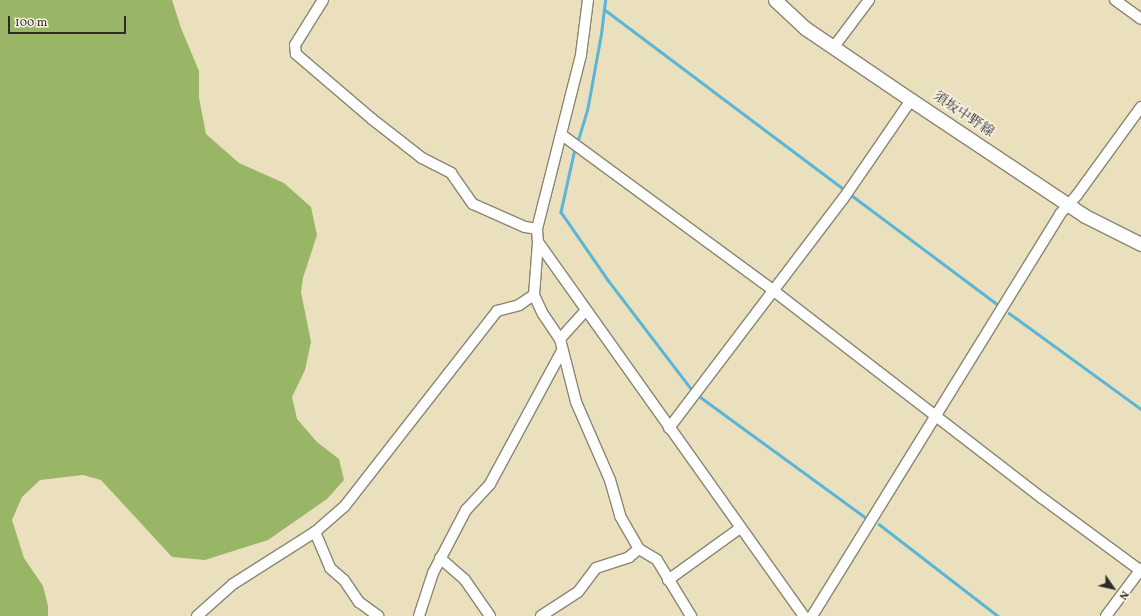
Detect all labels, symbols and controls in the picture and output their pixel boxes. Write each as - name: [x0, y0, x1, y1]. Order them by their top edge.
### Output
- scale bar: [10, 8, 128, 34]
- text: 100 m: [15, 15, 47, 31]
- street label: 須坂中野線: [929, 88, 997, 142]
- north arrow: [1093, 568, 1133, 608]
- text: N: [1115, 587, 1132, 603]

